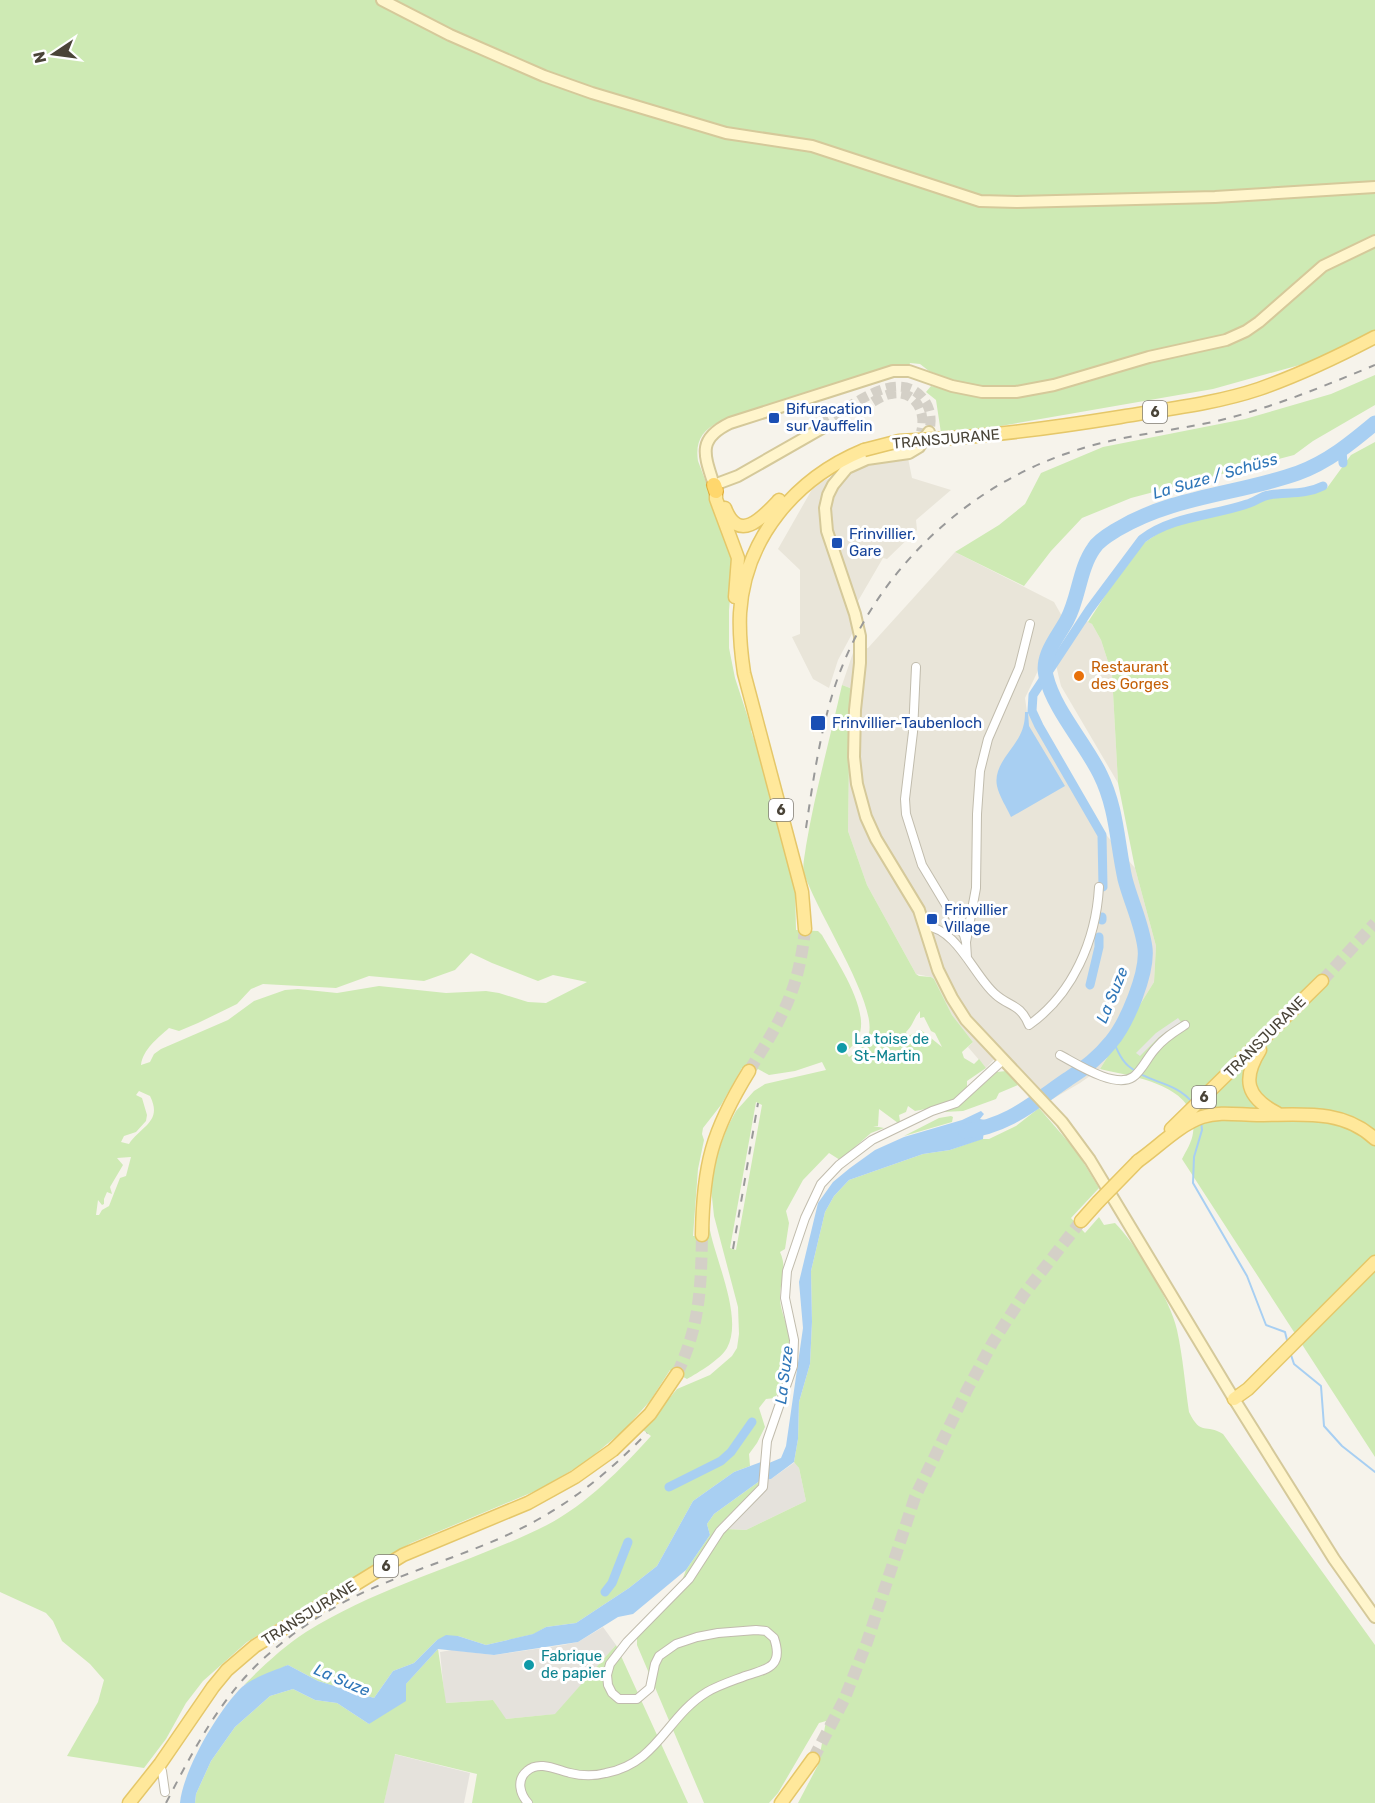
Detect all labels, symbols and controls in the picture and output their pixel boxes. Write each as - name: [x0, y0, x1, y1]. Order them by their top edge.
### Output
- north arrow: [24, 24, 84, 84]
- text: N: [29, 50, 50, 65]
- place label: Bifuracation sur Vauffelin: [786, 400, 873, 435]
- road number: 6: [1143, 401, 1167, 423]
- marker: Bifuracation sur Vauffelin: [767, 411, 781, 425]
- street label: TRANSJURANE: [892, 425, 1000, 453]
- water label: La Suze / Schüss: [1150, 449, 1280, 503]
- place label: Frinvillier, Gare: [849, 525, 916, 560]
- marker: Frinvillier, Gare: [830, 536, 844, 550]
- place label: Restaurant des Gorges: [1091, 658, 1169, 693]
- marker: Restaurant des Gorges: [1072, 669, 1086, 683]
- marker: Frinvillier-Taubenloch: [809, 714, 827, 732]
- place label: Frinvillier-Taubenloch: [832, 714, 982, 732]
- road number: 6: [769, 799, 793, 821]
- place label: Frinvillier Village: [944, 901, 1008, 936]
- marker: Frinvillier Village: [925, 912, 939, 926]
- water label: La Suze: [1092, 964, 1132, 1026]
- street label: TRANSJURANE: [1221, 993, 1309, 1081]
- place label: La toise de St-Martin: [854, 1030, 929, 1065]
- marker: La toise de St-Martin: [835, 1041, 849, 1055]
- road number: 6: [1192, 1086, 1216, 1108]
- water label: La Suze: [771, 1345, 797, 1405]
- road number: 6: [374, 1555, 398, 1577]
- street label: TRANSJURANE: [259, 1577, 359, 1649]
- place label: Fabrique de papier: [541, 1647, 606, 1682]
- marker: Fabrique de papier: [522, 1658, 536, 1672]
- water label: La Suze: [311, 1660, 373, 1700]

